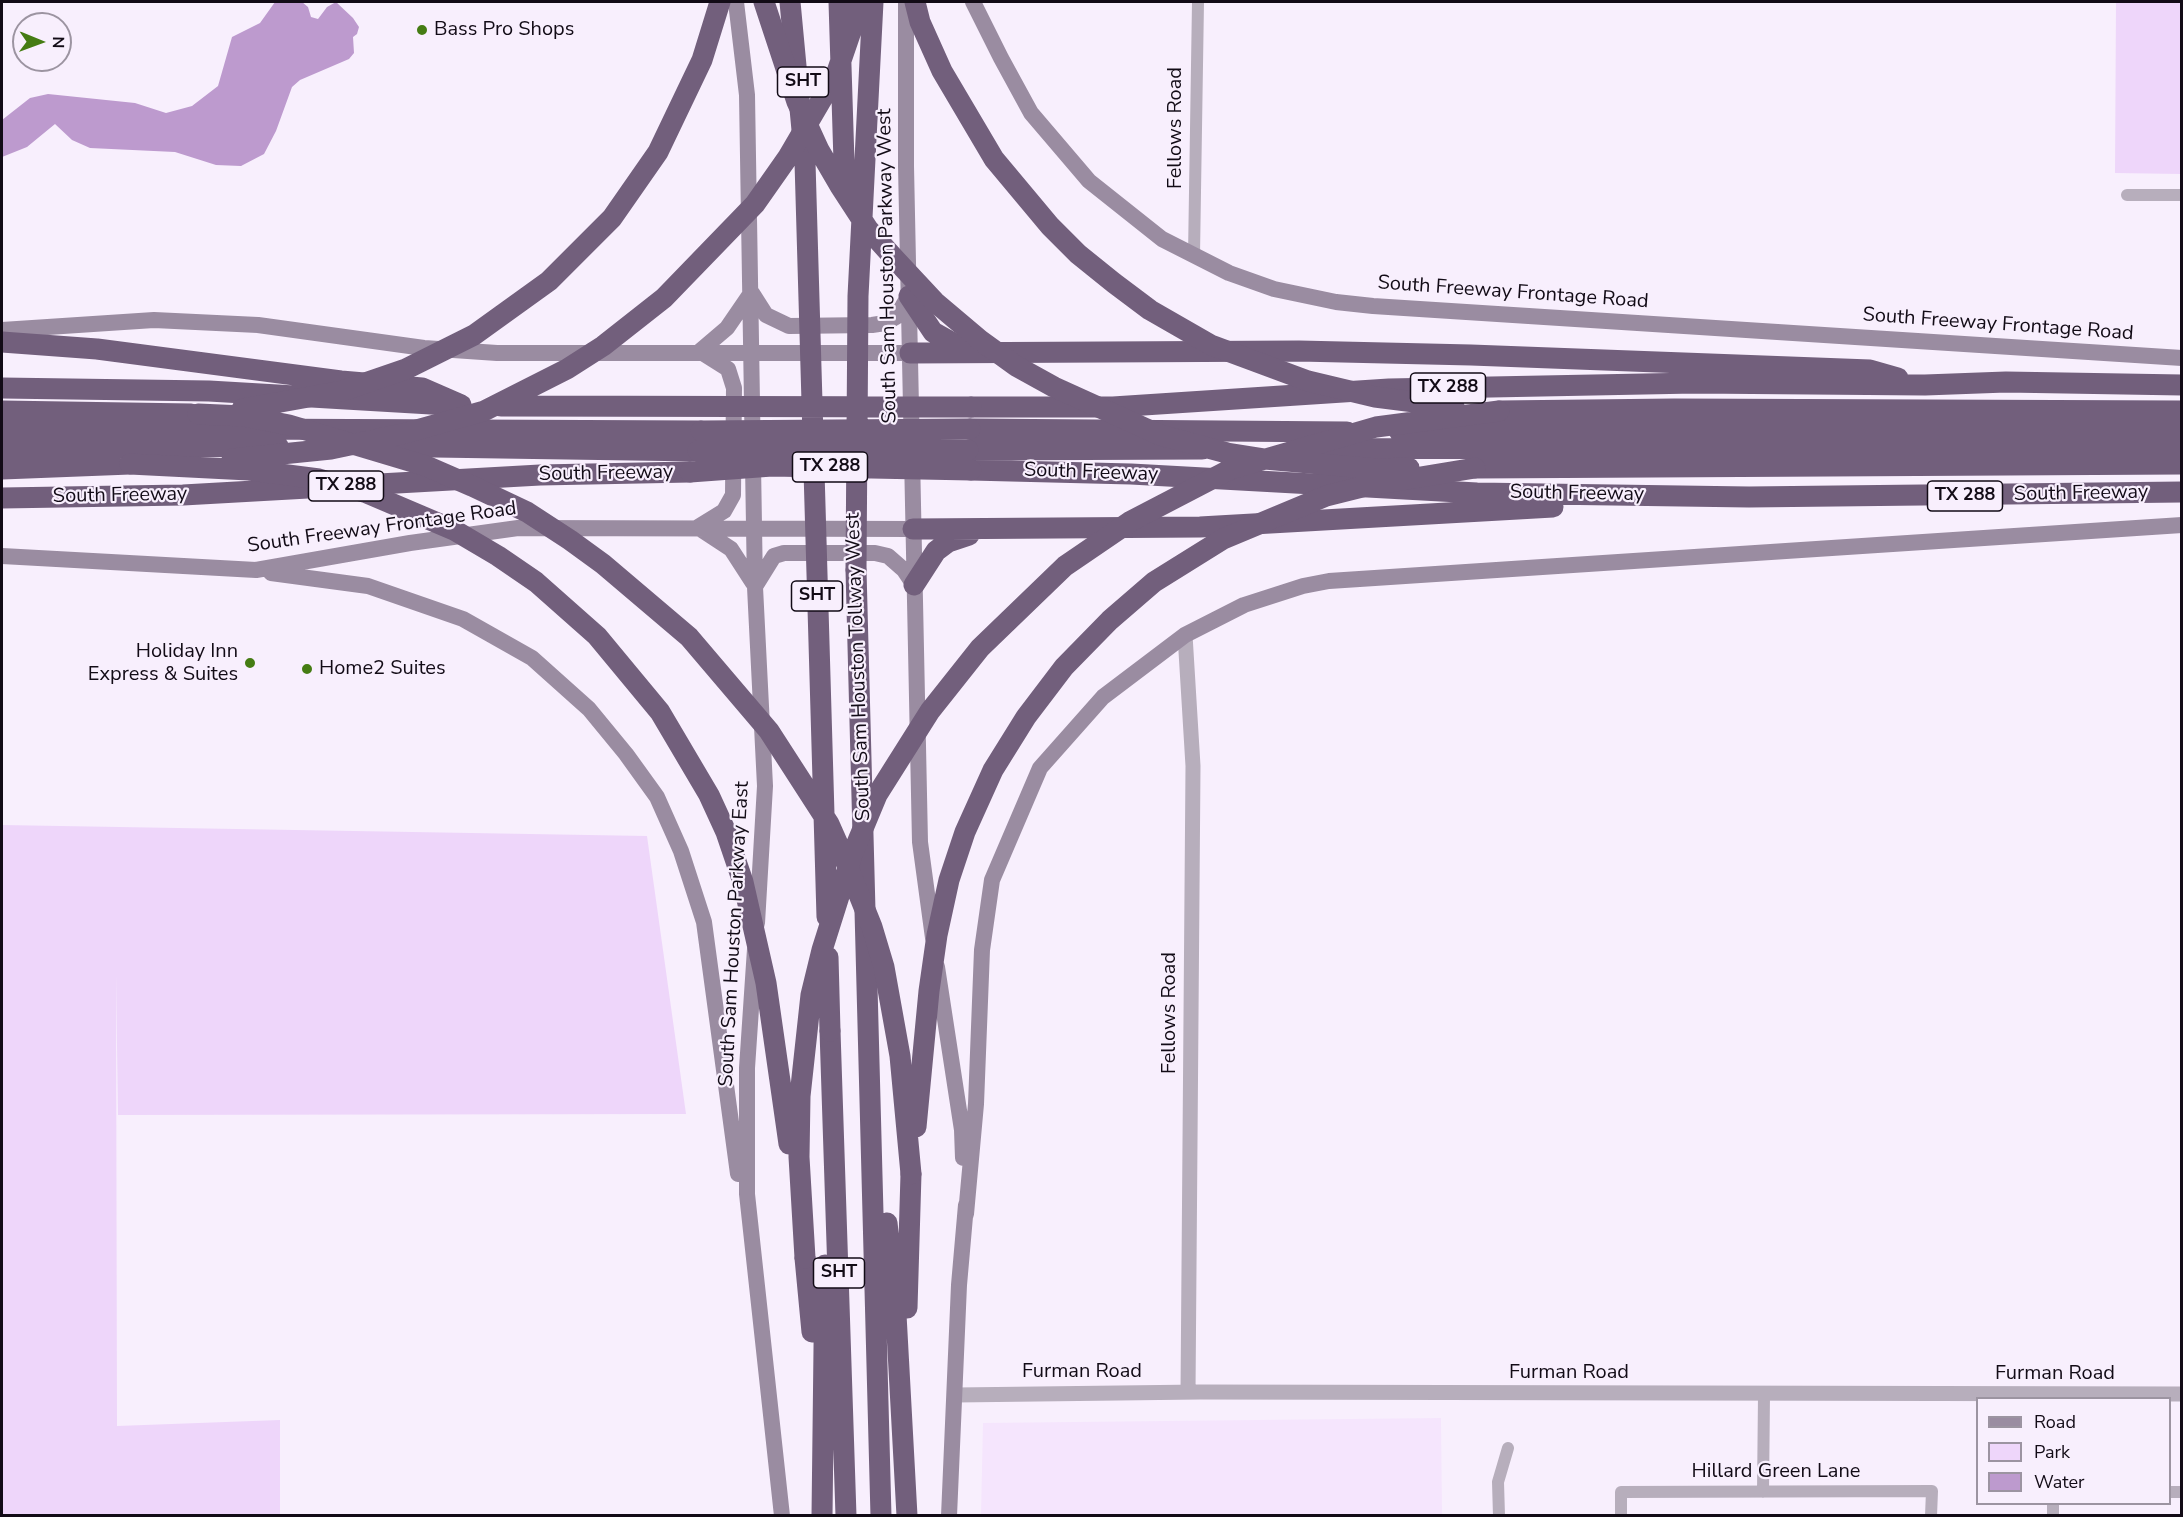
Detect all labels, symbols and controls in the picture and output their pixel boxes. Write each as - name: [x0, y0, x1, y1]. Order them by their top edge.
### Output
- north arrow: [12, 12, 72, 72]
- place label: Bass Pro Shops: [434, 18, 574, 42]
- marker: Bass Pro Shops: [415, 23, 429, 37]
- text: N: [47, 36, 69, 48]
- road number: SHT: [778, 67, 828, 97]
- street label: Fellows Road: [1164, 67, 1188, 189]
- street label: South Sam Houston Parkway West: [873, 108, 903, 424]
- street label: South Freeway Frontage Road: [1377, 272, 1649, 314]
- street label: South Freeway Frontage Road: [1862, 304, 2134, 346]
- road number: TX 288: [1410, 373, 1486, 403]
- road number: TX 288: [792, 452, 868, 482]
- street label: South Freeway: [1023, 459, 1159, 487]
- street label: South Freeway: [539, 461, 673, 487]
- road number: TX 288: [308, 471, 384, 501]
- street label: South Freeway: [1510, 481, 1644, 507]
- road number: TX 288: [1928, 481, 2002, 511]
- street label: South Freeway: [2014, 481, 2148, 507]
- street label: South Freeway: [53, 483, 187, 509]
- street label: South Freeway Frontage Road: [246, 497, 518, 559]
- street label: South Sam Houston Tollway West: [842, 512, 876, 822]
- road number: SHT: [792, 581, 842, 611]
- place label: Holiday Inn Express & Suites: [88, 640, 238, 687]
- marker: Holiday Inn Express & Suites: [243, 656, 257, 670]
- place label: Home2 Suites: [319, 657, 446, 681]
- marker: Home2 Suites: [300, 662, 314, 676]
- street label: South Sam Houston Parkway East: [715, 781, 755, 1087]
- street label: Fellows Road: [1158, 952, 1182, 1074]
- road number: SHT: [814, 1258, 864, 1288]
- street label: Furman Road: [1022, 1360, 1142, 1384]
- street label: Furman Road: [1509, 1361, 1629, 1385]
- street label: Furman Road: [1995, 1362, 2115, 1386]
- legend: [1976, 1397, 2171, 1505]
- text: Road: [2034, 1410, 2076, 1434]
- text: Park: [2034, 1440, 2070, 1464]
- street label: Hillard Green Lane: [1692, 1460, 1860, 1484]
- text: Water: [2034, 1470, 2085, 1494]

